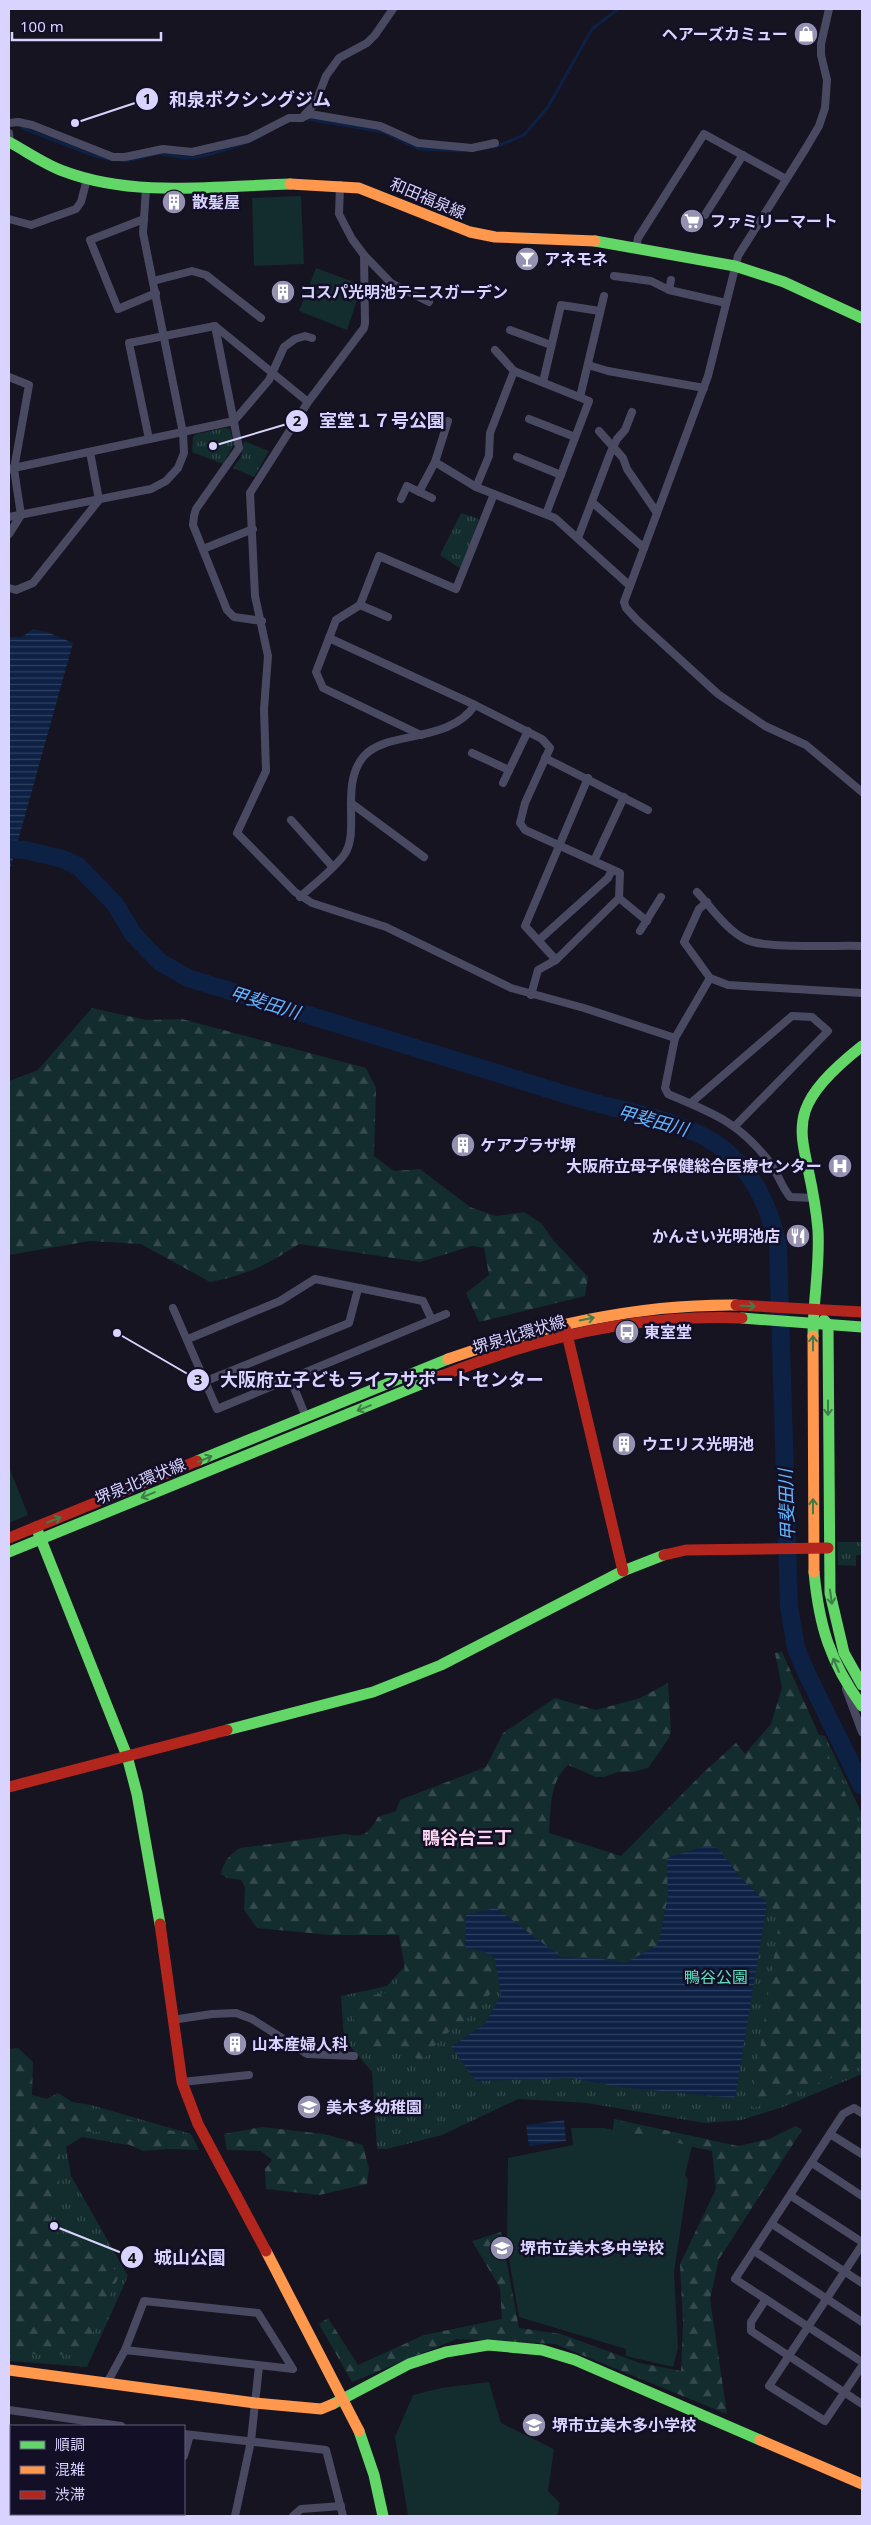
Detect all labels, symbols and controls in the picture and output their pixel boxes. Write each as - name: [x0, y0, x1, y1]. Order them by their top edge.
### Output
- scale bar: [12, 10, 161, 42]
- text: 100 m: [20, 16, 64, 36]
- shop icon: ヘアーズカミュー: [793, 21, 819, 47]
- place label: ヘアーズカミュー: [662, 23, 788, 45]
- callout: 和泉ボクシングジム: [134, 83, 341, 116]
- text: 和泉ボクシングジム: [169, 87, 331, 111]
- text: 1: [143, 88, 151, 108]
- street label: 和田福泉線: [387, 172, 469, 224]
- building icon: 散髪屋: [161, 189, 187, 215]
- place label: 散髪屋: [192, 191, 240, 213]
- supermarket icon: ファミリーマート: [679, 208, 705, 234]
- place label: ファミリーマート: [710, 210, 838, 232]
- bar icon: アネモネ: [514, 246, 540, 272]
- place label: アネモネ: [544, 248, 608, 270]
- building icon: コスパ光明池テニスガーデン: [270, 279, 296, 305]
- place label: コスパ光明池テニスガーデン: [300, 281, 508, 303]
- callout: 室堂１７号公園: [284, 404, 455, 437]
- text: 室堂１７号公園: [319, 408, 445, 432]
- text: 2: [293, 410, 302, 430]
- water label: 甲斐田川: [227, 980, 305, 1025]
- water label: 甲斐田川: [615, 1099, 693, 1141]
- building icon: ケアプラザ堺: [450, 1132, 476, 1158]
- place label: ケアプラザ堺: [480, 1134, 576, 1156]
- hospital icon: 大阪府立母子保健総合医療センター: [827, 1153, 853, 1179]
- place label: 大阪府立母子保健総合医療センター: [566, 1155, 822, 1177]
- restaurant icon: かんさい光明池店: [785, 1223, 811, 1249]
- place label: かんさい光明池店: [652, 1225, 780, 1247]
- one-way arrow: [740, 1301, 756, 1310]
- street label: 堺泉北環状線: [470, 1309, 568, 1359]
- one-way arrow: [578, 1314, 594, 1323]
- bus stop icon: 東室堂: [614, 1319, 640, 1345]
- place label: 東室堂: [644, 1321, 692, 1343]
- one-way arrow: [808, 1336, 818, 1352]
- callout: 大阪府立子どもライフサポートセンター: [185, 1363, 554, 1396]
- text: 大阪府立子どもライフサポートセンター: [220, 1367, 544, 1391]
- text: 3: [194, 1369, 202, 1389]
- one-way arrow: [823, 1400, 833, 1416]
- one-way arrow: [357, 1403, 372, 1413]
- building icon: ウエリス光明池: [611, 1431, 637, 1457]
- place label: ウエリス光明池: [642, 1433, 754, 1455]
- street label: 堺泉北環状線: [91, 1453, 189, 1509]
- one-way arrow: [197, 1454, 212, 1464]
- water label: 甲斐田川: [773, 1467, 799, 1541]
- one-way arrow: [141, 1491, 156, 1500]
- one-way arrow: [808, 1498, 818, 1514]
- one-way arrow: [46, 1515, 61, 1524]
- one-way arrow: [826, 1588, 836, 1604]
- one-way arrow: [831, 1658, 841, 1673]
- district label: 鴨谷台三丁: [422, 1825, 512, 1849]
- park label: 鴨谷公園: [684, 1966, 748, 1988]
- building icon: 山本産婦人科: [222, 2031, 248, 2057]
- place label: 山本産婦人科: [252, 2033, 348, 2055]
- school or university icon: 美木多幼稚園: [296, 2094, 322, 2120]
- place label: 美木多幼稚園: [326, 2096, 422, 2118]
- school or university icon: 堺市立美木多中学校: [489, 2235, 515, 2261]
- place label: 堺市立美木多中学校: [520, 2237, 664, 2259]
- callout: 城山公園: [119, 2241, 236, 2274]
- text: 城山公園: [154, 2245, 226, 2269]
- text: 4: [128, 2247, 137, 2267]
- school or university icon: 堺市立美木多小学校: [521, 2412, 547, 2438]
- place label: 堺市立美木多小学校: [552, 2414, 696, 2436]
- legend: [10, 2425, 185, 2515]
- text: 順調: [55, 2434, 85, 2454]
- text: 混雑: [55, 2459, 85, 2479]
- text: 渋滞: [55, 2484, 85, 2504]

